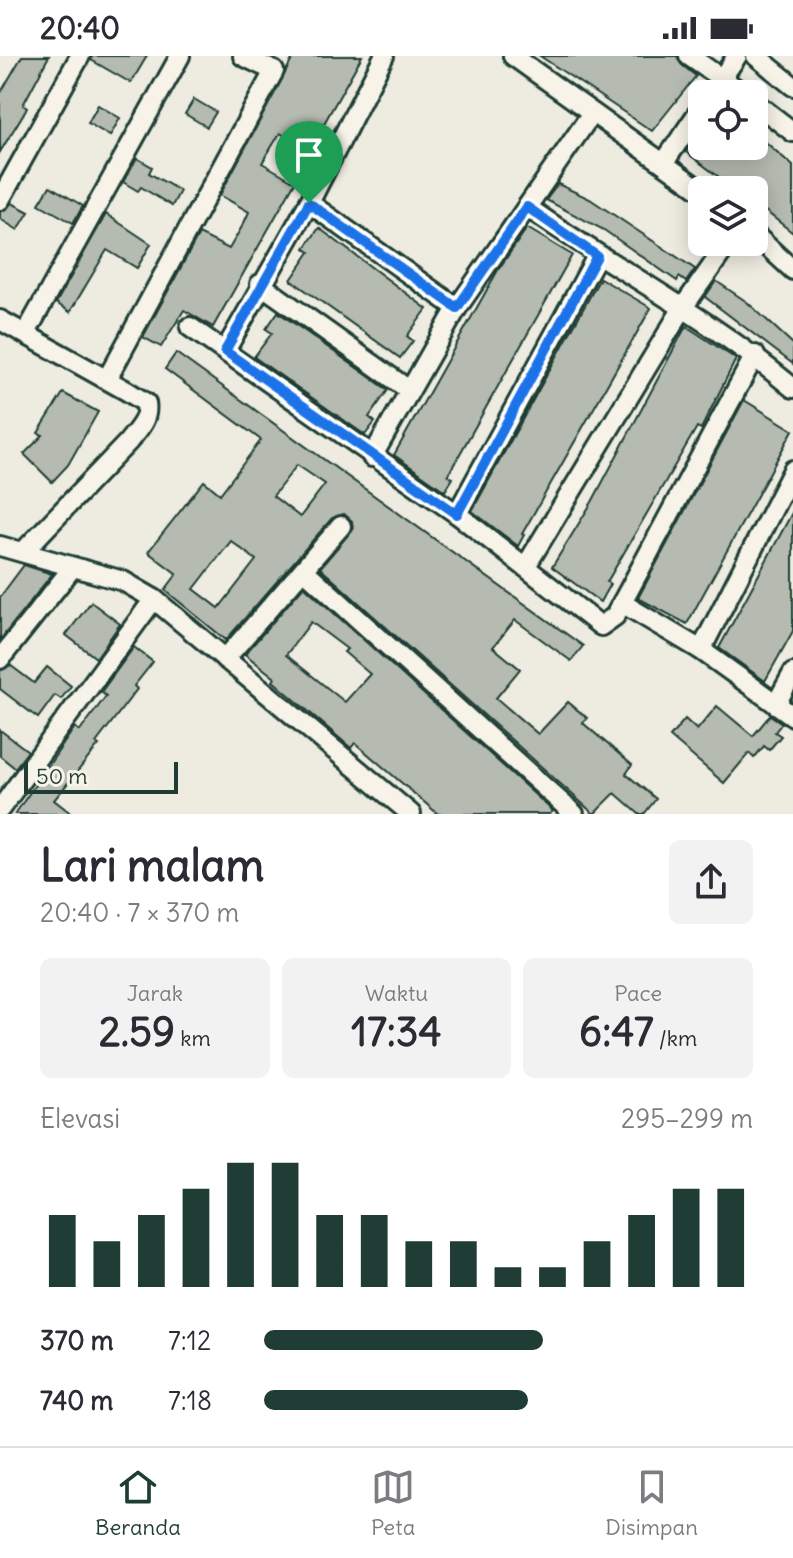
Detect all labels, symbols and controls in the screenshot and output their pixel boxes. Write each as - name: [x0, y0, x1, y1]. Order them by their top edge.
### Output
- text: 20:40: [40, 9, 120, 47]
- map controls: [688, 80, 768, 256]
- button: locate: [688, 80, 768, 160]
- pin: [275, 121, 343, 203]
- icon: arrive: [287, 133, 331, 177]
- button: layers: [688, 176, 768, 256]
- scale bar: [24, 758, 178, 794]
- text: 50 m: [36, 762, 88, 790]
- text: Lari malam: [40, 838, 264, 893]
- button: share: [669, 840, 753, 924]
- text: 20:40 · 7 × 370 m: [40, 896, 239, 929]
- text: Jarak: [127, 979, 183, 1007]
- text: Waktu: [365, 979, 428, 1007]
- text: Pace: [614, 979, 662, 1007]
- text: 2.59: [99, 1007, 175, 1057]
- text: 17:34: [351, 1007, 442, 1057]
- text: 6:47: [579, 1007, 654, 1057]
- text: km: [175, 1024, 211, 1052]
- text: /km: [654, 1024, 697, 1052]
- text: Elevasi: [40, 1102, 120, 1135]
- text: 295–299 m: [621, 1102, 753, 1135]
- text: 370 m: [40, 1324, 114, 1357]
- text: 7:12: [168, 1324, 211, 1357]
- text: 740 m: [40, 1384, 113, 1417]
- text: 7:18: [168, 1384, 212, 1417]
- tab: Beranda: [95, 1465, 181, 1541]
- tab: Peta: [371, 1465, 415, 1541]
- tab: Disimpan: [605, 1465, 698, 1541]

